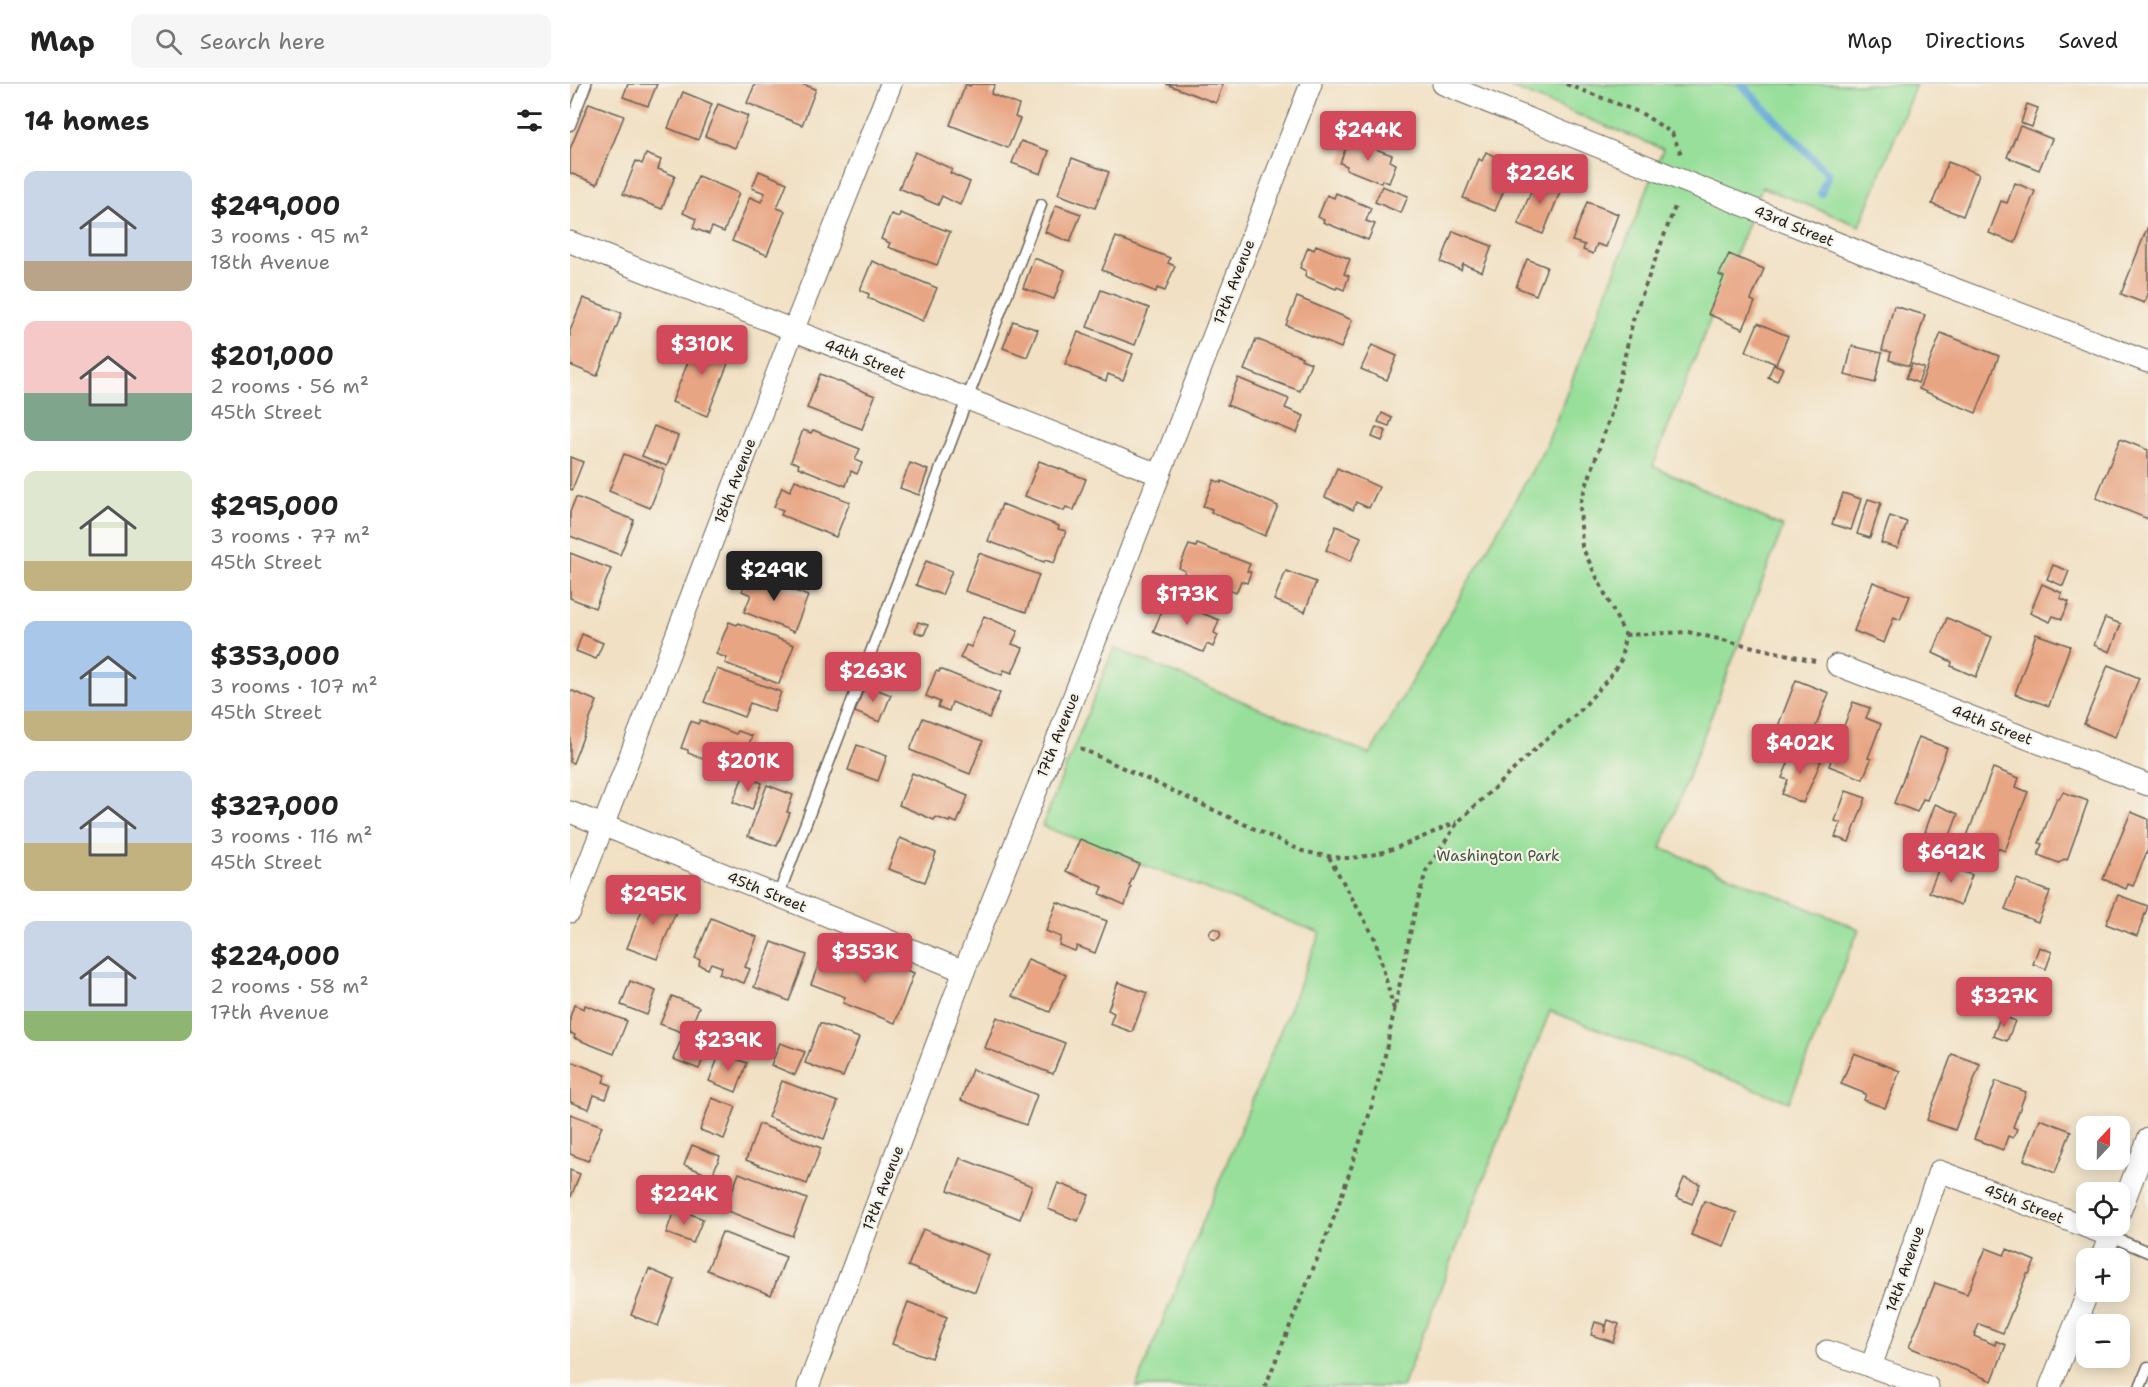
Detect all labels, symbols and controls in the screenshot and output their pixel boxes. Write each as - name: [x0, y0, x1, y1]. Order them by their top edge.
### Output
- search box: [131, 14, 551, 68]
- text: Map: [30, 22, 95, 60]
- icon: search: [152, 25, 185, 58]
- text: Search here: [200, 27, 325, 56]
- text: Map: [1847, 27, 1892, 55]
- text: Directions: [1925, 27, 2025, 55]
- text: Saved: [2058, 27, 2118, 55]
- text: 14 homes: [24, 103, 150, 138]
- icon: filters: [513, 104, 546, 137]
- pin: $244K: [1326, 111, 1410, 162]
- text: $244K: [1334, 117, 1402, 143]
- pin: $226K: [1498, 154, 1582, 205]
- text: $226K: [1506, 160, 1574, 186]
- text: $249,000: [210, 188, 341, 223]
- icon: home: [72, 195, 144, 267]
- street label: 43rd Street: [1751, 201, 1837, 251]
- text: 3 rooms · 95 m²: [210, 223, 369, 249]
- street label: 17th Avenue: [1209, 237, 1259, 327]
- text: 18th Avenue: [210, 249, 330, 275]
- pin: $310K: [660, 325, 744, 376]
- text: $310K: [671, 331, 733, 357]
- street label: 44th Street: [822, 334, 908, 384]
- text: $201,000: [210, 338, 334, 373]
- icon: home: [72, 345, 144, 417]
- text: 2 rooms · 56 m²: [210, 373, 369, 399]
- text: 45th Street: [210, 399, 322, 425]
- street label: 18th Avenue: [710, 435, 760, 527]
- text: $295,000: [210, 488, 339, 523]
- icon: home: [72, 495, 144, 567]
- text: 3 rooms · 77 m²: [210, 523, 370, 549]
- text: 45th Street: [210, 549, 322, 575]
- pin: $249K: [732, 551, 816, 602]
- text: $249K: [740, 557, 808, 583]
- pin: $173K: [1145, 575, 1229, 626]
- text: $173K: [1156, 581, 1218, 607]
- text: $353,000: [210, 638, 340, 673]
- icon: home: [72, 645, 144, 717]
- pin: $263K: [831, 652, 915, 703]
- text: $263K: [839, 658, 907, 684]
- text: 3 rooms · 107 m²: [210, 673, 378, 699]
- street label: 17th Avenue: [1032, 690, 1084, 780]
- text: 45th Street: [210, 699, 322, 725]
- street label: 44th Street: [1949, 700, 2035, 750]
- pin: $402K: [1758, 724, 1842, 775]
- text: $402K: [1766, 730, 1834, 756]
- pin: $201K: [706, 742, 790, 793]
- text: $201K: [716, 748, 780, 774]
- text: $327,000: [210, 788, 339, 823]
- icon: home: [72, 795, 144, 867]
- text: 3 rooms · 116 m²: [210, 823, 372, 849]
- pin: $692K: [1909, 833, 1993, 884]
- text: $692K: [1917, 839, 1985, 865]
- park label: Washington Park: [1436, 846, 1560, 866]
- text: 45th Street: [210, 849, 322, 875]
- street label: 45th Street: [724, 867, 810, 917]
- pin: $295K: [611, 875, 695, 926]
- text: $295K: [620, 881, 686, 907]
- pin: $353K: [823, 933, 907, 984]
- text: $224,000: [210, 938, 340, 973]
- text: $353K: [831, 939, 899, 965]
- icon: home: [72, 945, 144, 1017]
- text: 2 rooms · 58 m²: [210, 973, 369, 999]
- pin: $327K: [1962, 977, 2046, 1028]
- text: $327K: [1970, 983, 2038, 1009]
- text: 17th Avenue: [210, 999, 329, 1025]
- pin: $239K: [686, 1021, 770, 1072]
- text: $239K: [694, 1027, 762, 1053]
- north arrow: [2076, 1116, 2130, 1170]
- map controls: [2076, 1116, 2130, 1368]
- street label: 17th Avenue: [858, 1143, 908, 1233]
- pin: $224K: [642, 1175, 726, 1226]
- street label: 45th Street: [1981, 1180, 2067, 1228]
- text: $224K: [650, 1181, 718, 1207]
- button: locate: [2076, 1182, 2130, 1236]
- street label: 14th Avenue: [1881, 1223, 1929, 1315]
- button: +: [2076, 1248, 2130, 1302]
- button: −: [2076, 1314, 2130, 1368]

